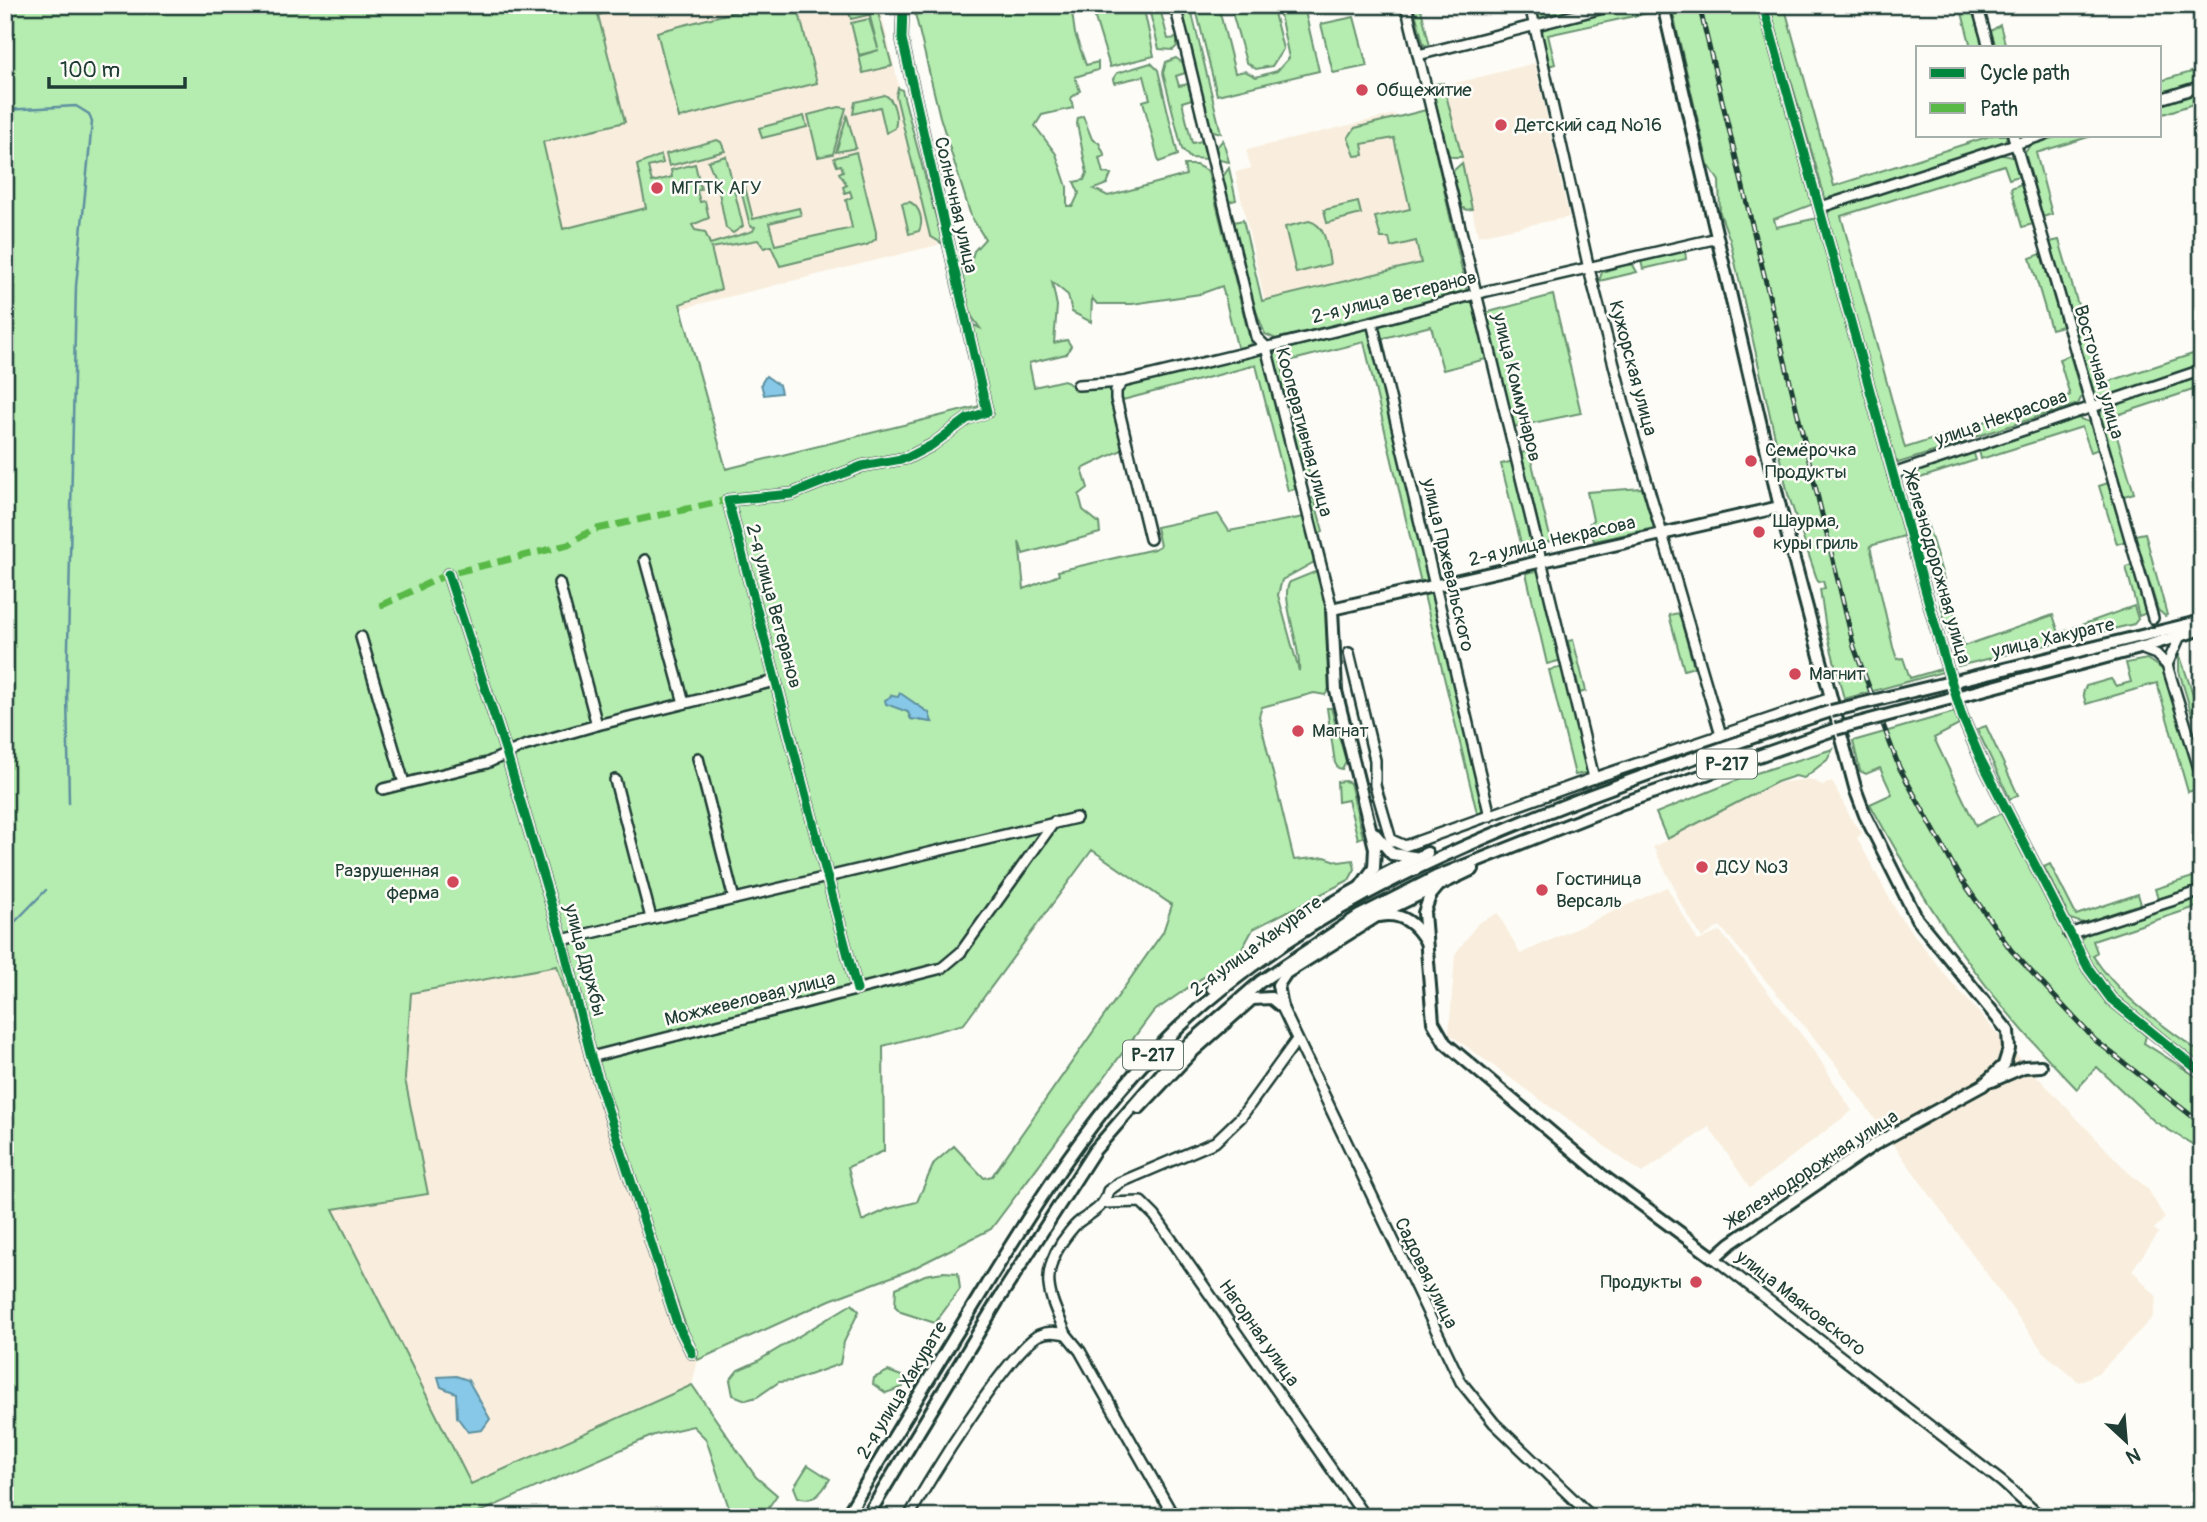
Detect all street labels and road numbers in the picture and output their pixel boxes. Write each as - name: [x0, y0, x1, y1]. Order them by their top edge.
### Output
- street label: Солнечная улица: [929, 135, 983, 276]
- street label: 2-я улица Ветеранов: [1309, 265, 1479, 329]
- street label: Кужорская улица: [1603, 298, 1663, 438]
- street label: Восточная улица: [2068, 302, 2130, 442]
- street label: улица Коммунаров: [1487, 309, 1547, 464]
- street label: Кооперативная улица: [1270, 345, 1338, 519]
- street label: улица Некрасова: [1931, 384, 2071, 452]
- street label: Железнодорожная улица: [1897, 464, 1976, 667]
- street label: улица Пржевальского: [1416, 475, 1480, 654]
- street label: 2-я улица Некрасова: [1466, 510, 1638, 572]
- street label: 2-я улица Ветеранов: [741, 521, 807, 691]
- street label: улица Хакурате: [1988, 612, 2117, 664]
- road number: Р-217: [1697, 750, 1757, 778]
- street label: 2-я улица Хакурате: [1185, 890, 1327, 1002]
- street label: улица Дружбы: [558, 900, 611, 1019]
- street label: Можжевеловая улица: [662, 966, 838, 1032]
- road number: Р-217: [1123, 1040, 1183, 1070]
- street label: Железнодорожная улица: [1719, 1104, 1903, 1235]
- street label: Садовая улица: [1389, 1213, 1463, 1333]
- street label: улица Маяковского: [1730, 1244, 1871, 1361]
- street label: Нагорная улица: [1213, 1275, 1305, 1391]
- street label: 2-я улица Хакурате: [851, 1316, 953, 1463]

